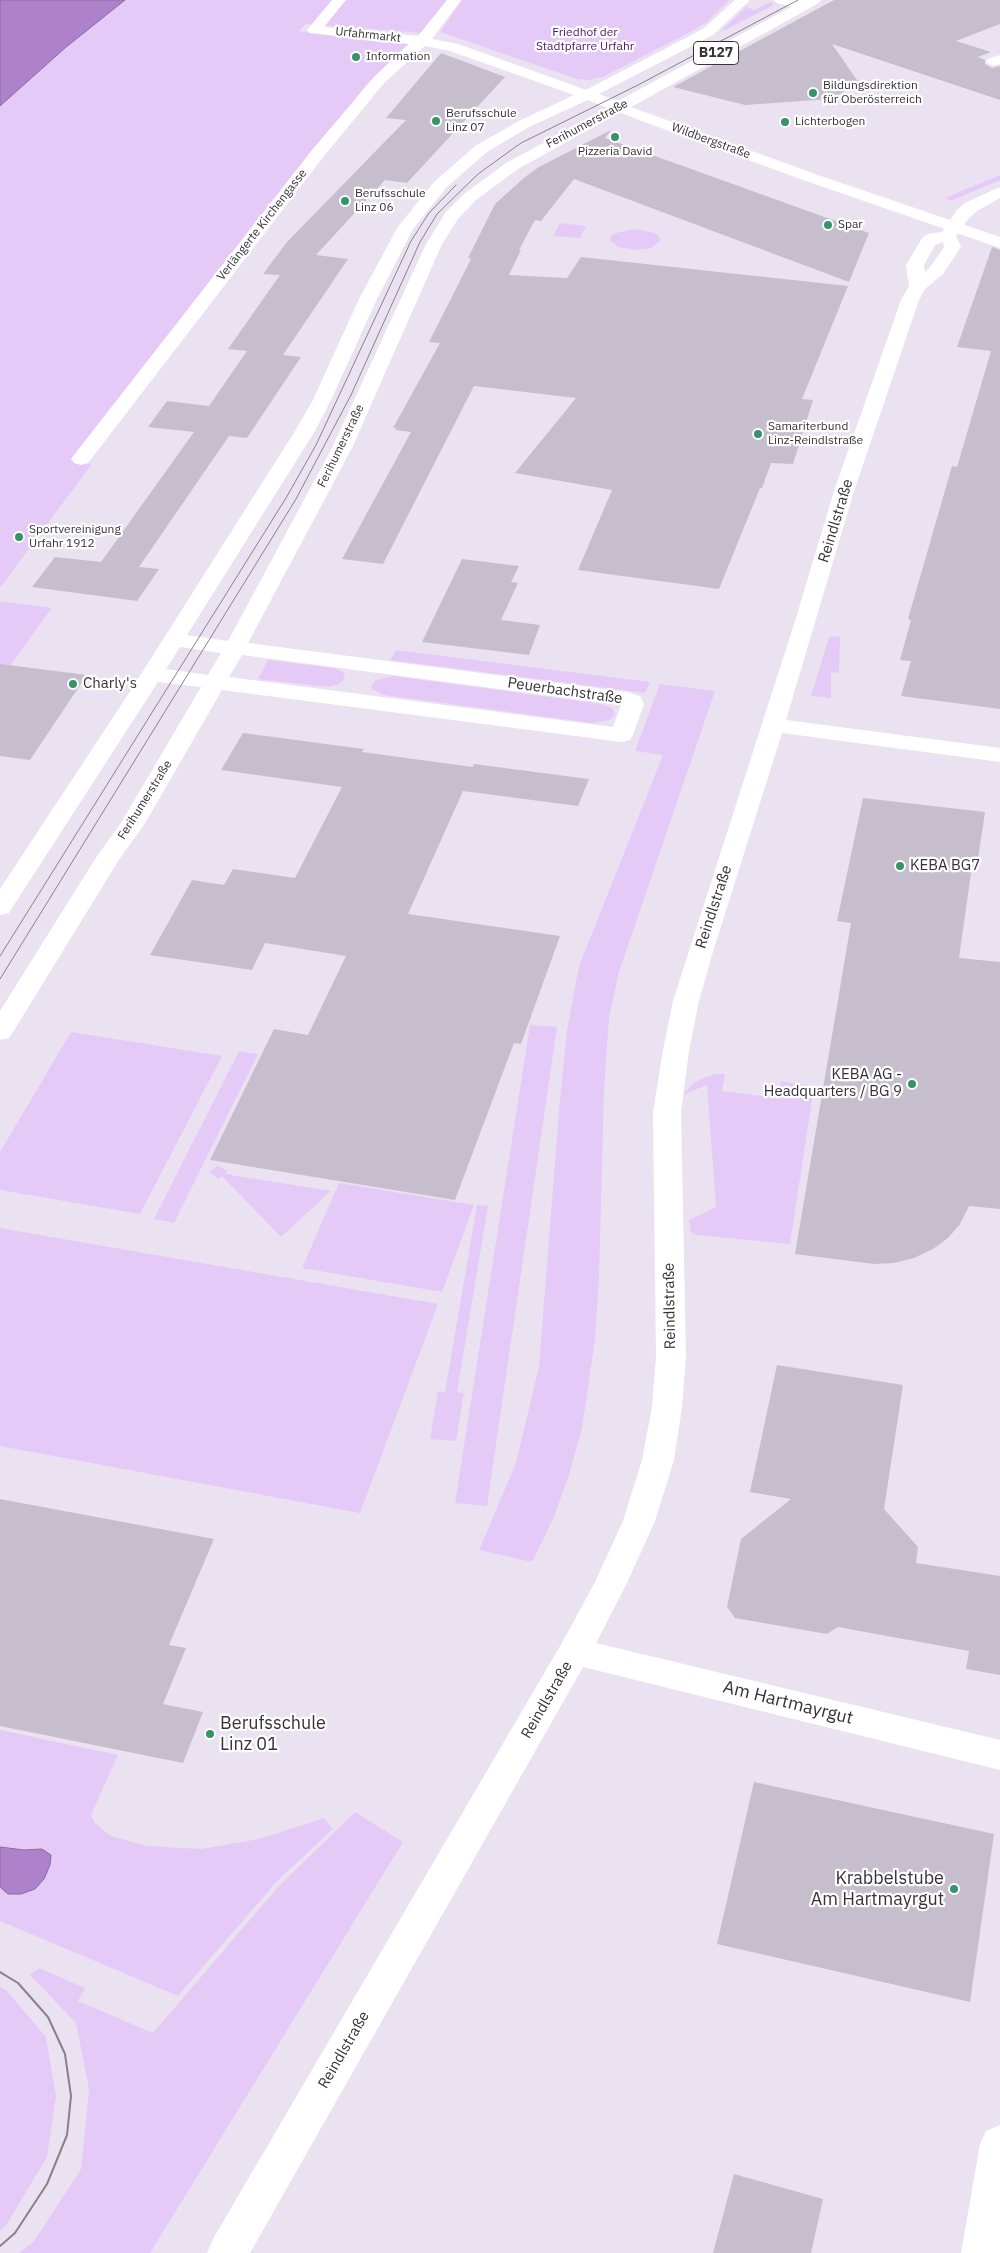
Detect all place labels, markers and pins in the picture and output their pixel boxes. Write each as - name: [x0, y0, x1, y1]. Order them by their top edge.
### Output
- place label: Information: [366, 50, 430, 64]
- marker: Information: [350, 51, 362, 63]
- place label: Bildungsdirektion für Oberösterreich: [823, 79, 922, 107]
- marker: Bildungsdirektion für Oberösterreich: [807, 87, 819, 99]
- place label: Berufsschule Linz 07: [446, 107, 517, 135]
- marker: Berufsschule Linz 07: [430, 115, 442, 127]
- place label: Lichterbogen: [795, 115, 865, 129]
- marker: Lichterbogen: [779, 116, 791, 128]
- marker: Pizzeria David: [609, 131, 621, 143]
- place label: Pizzeria David: [578, 145, 652, 159]
- place label: Berufsschule Linz 06: [355, 187, 426, 215]
- marker: Berufsschule Linz 06: [339, 195, 351, 207]
- place label: Spar: [838, 218, 863, 232]
- marker: Spar: [822, 219, 834, 231]
- place label: Samariterbund Linz-Reindlstraße: [768, 420, 863, 448]
- marker: Samariterbund Linz-Reindlstraße: [752, 428, 764, 440]
- place label: Sportvereinigung Urfahr 1912: [29, 523, 121, 551]
- marker: Sportvereinigung Urfahr 1912: [13, 531, 25, 543]
- place label: Charly's: [83, 675, 137, 693]
- marker: Charly's: [67, 678, 79, 690]
- place label: KEBA BG7: [910, 857, 980, 875]
- marker: KEBA BG7: [894, 860, 906, 872]
- place label: KEBA AG - Headquarters / BG 9: [764, 1066, 902, 1101]
- marker: KEBA AG - Headquarters / BG 9: [906, 1078, 918, 1090]
- place label: Berufsschule Linz 01: [220, 1713, 326, 1756]
- marker: Berufsschule Linz 01: [204, 1728, 216, 1740]
- place label: Krabbelstube Am Hartmayrgut: [811, 1868, 944, 1910]
- marker: Krabbelstube Am Hartmayrgut: [948, 1883, 960, 1895]

